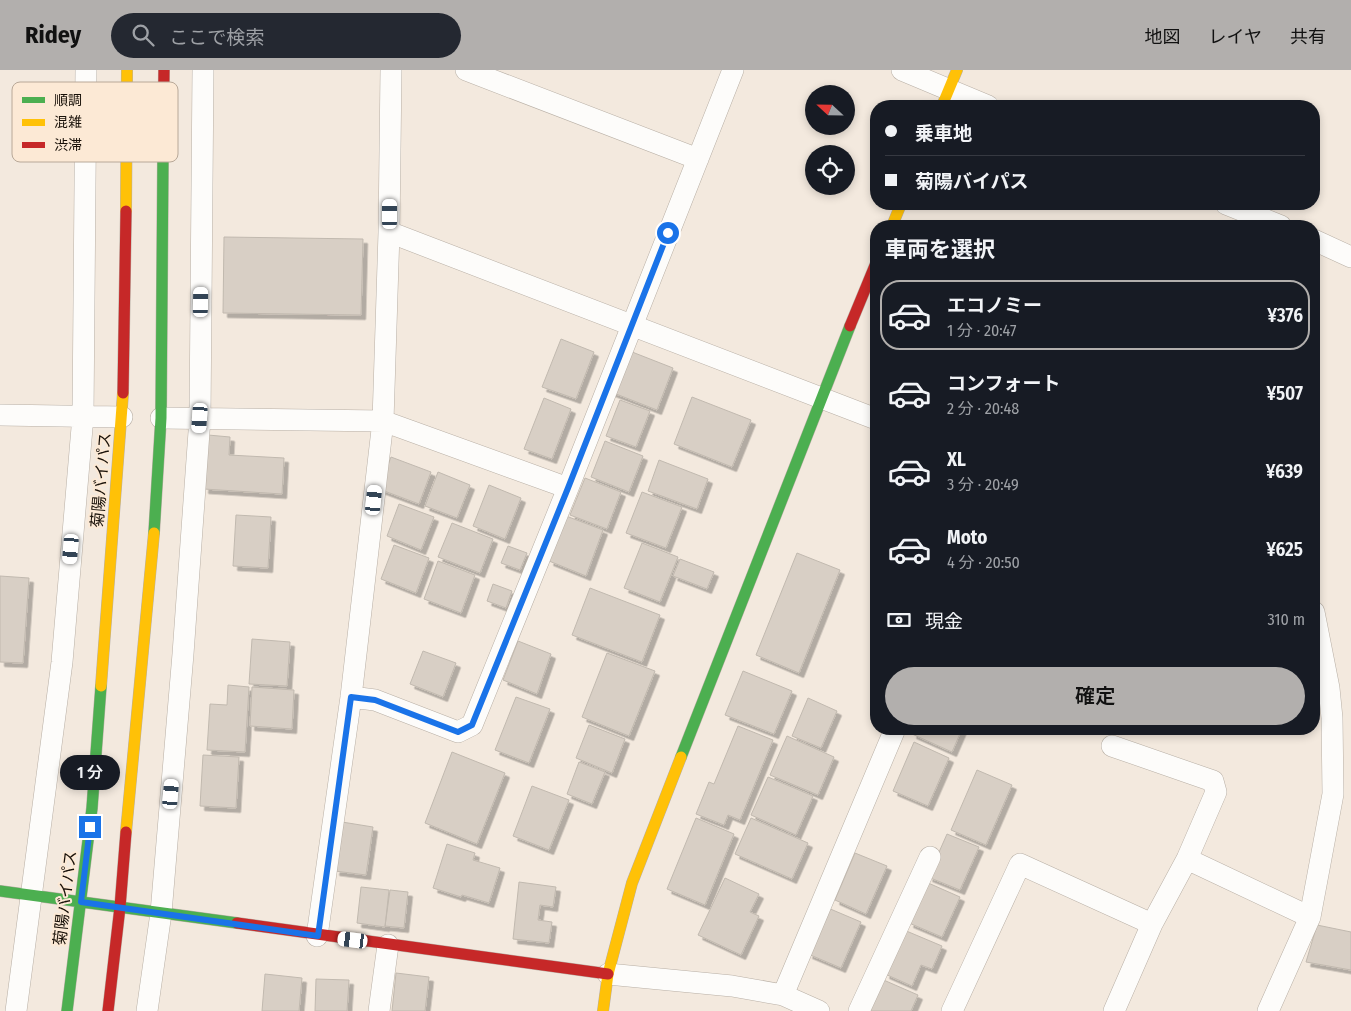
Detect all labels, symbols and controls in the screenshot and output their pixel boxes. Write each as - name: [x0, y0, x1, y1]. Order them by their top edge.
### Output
- search box: [111, 13, 461, 58]
- text: Ridey: [25, 21, 81, 49]
- icon: search: [129, 21, 157, 49]
- text: ここで検索: [169, 26, 264, 49]
- text: 地図: [1145, 26, 1181, 48]
- text: レイヤ: [1209, 26, 1262, 48]
- text: 共有: [1290, 26, 1326, 48]
- legend: [12, 82, 178, 162]
- north arrow: [805, 85, 855, 135]
- map controls: [805, 85, 855, 195]
- text: 順調: [54, 92, 82, 109]
- text: 混雑: [54, 114, 82, 131]
- text: 乗車地: [915, 122, 972, 145]
- text: 渋滞: [54, 137, 82, 154]
- button: locate: [805, 145, 855, 195]
- text: 菊陽バイパス: [915, 170, 1029, 193]
- car: [382, 199, 397, 229]
- route start: [657, 222, 679, 244]
- text: 車両を選択: [885, 236, 995, 263]
- car: [193, 287, 208, 317]
- icon: car: [887, 293, 932, 338]
- text: エコノミー: [947, 294, 1042, 317]
- text: ¥376: [1267, 304, 1303, 327]
- text: 1 分 · 20:47: [947, 321, 1017, 340]
- icon: car: [887, 371, 932, 416]
- text: コンフォート: [947, 372, 1060, 395]
- text: ¥507: [1266, 382, 1303, 405]
- text: 2 分 · 20:48: [947, 399, 1019, 418]
- car: [191, 403, 208, 433]
- street label: 菊陽バイパス: [87, 432, 115, 528]
- text: XL: [947, 448, 966, 471]
- icon: car: [887, 449, 932, 494]
- text: ¥639: [1266, 460, 1303, 483]
- text: 3 分 · 20:49: [947, 475, 1019, 494]
- car: [364, 484, 383, 516]
- text: Moto: [947, 526, 987, 549]
- icon: car: [887, 527, 932, 572]
- car: [62, 533, 79, 565]
- text: ¥625: [1266, 538, 1303, 561]
- text: 4 分 · 20:50: [947, 553, 1020, 572]
- icon: cash: [885, 606, 913, 634]
- text: 現金: [925, 610, 963, 633]
- text: 310 m: [1268, 610, 1305, 629]
- button: 確定: [885, 667, 1305, 725]
- callout: 1 分: [60, 754, 120, 790]
- text: 1 分: [77, 763, 103, 782]
- car: [162, 778, 179, 810]
- route end: [79, 816, 101, 838]
- street label: 菊陽バイパス: [50, 849, 80, 947]
- car: [337, 931, 368, 949]

